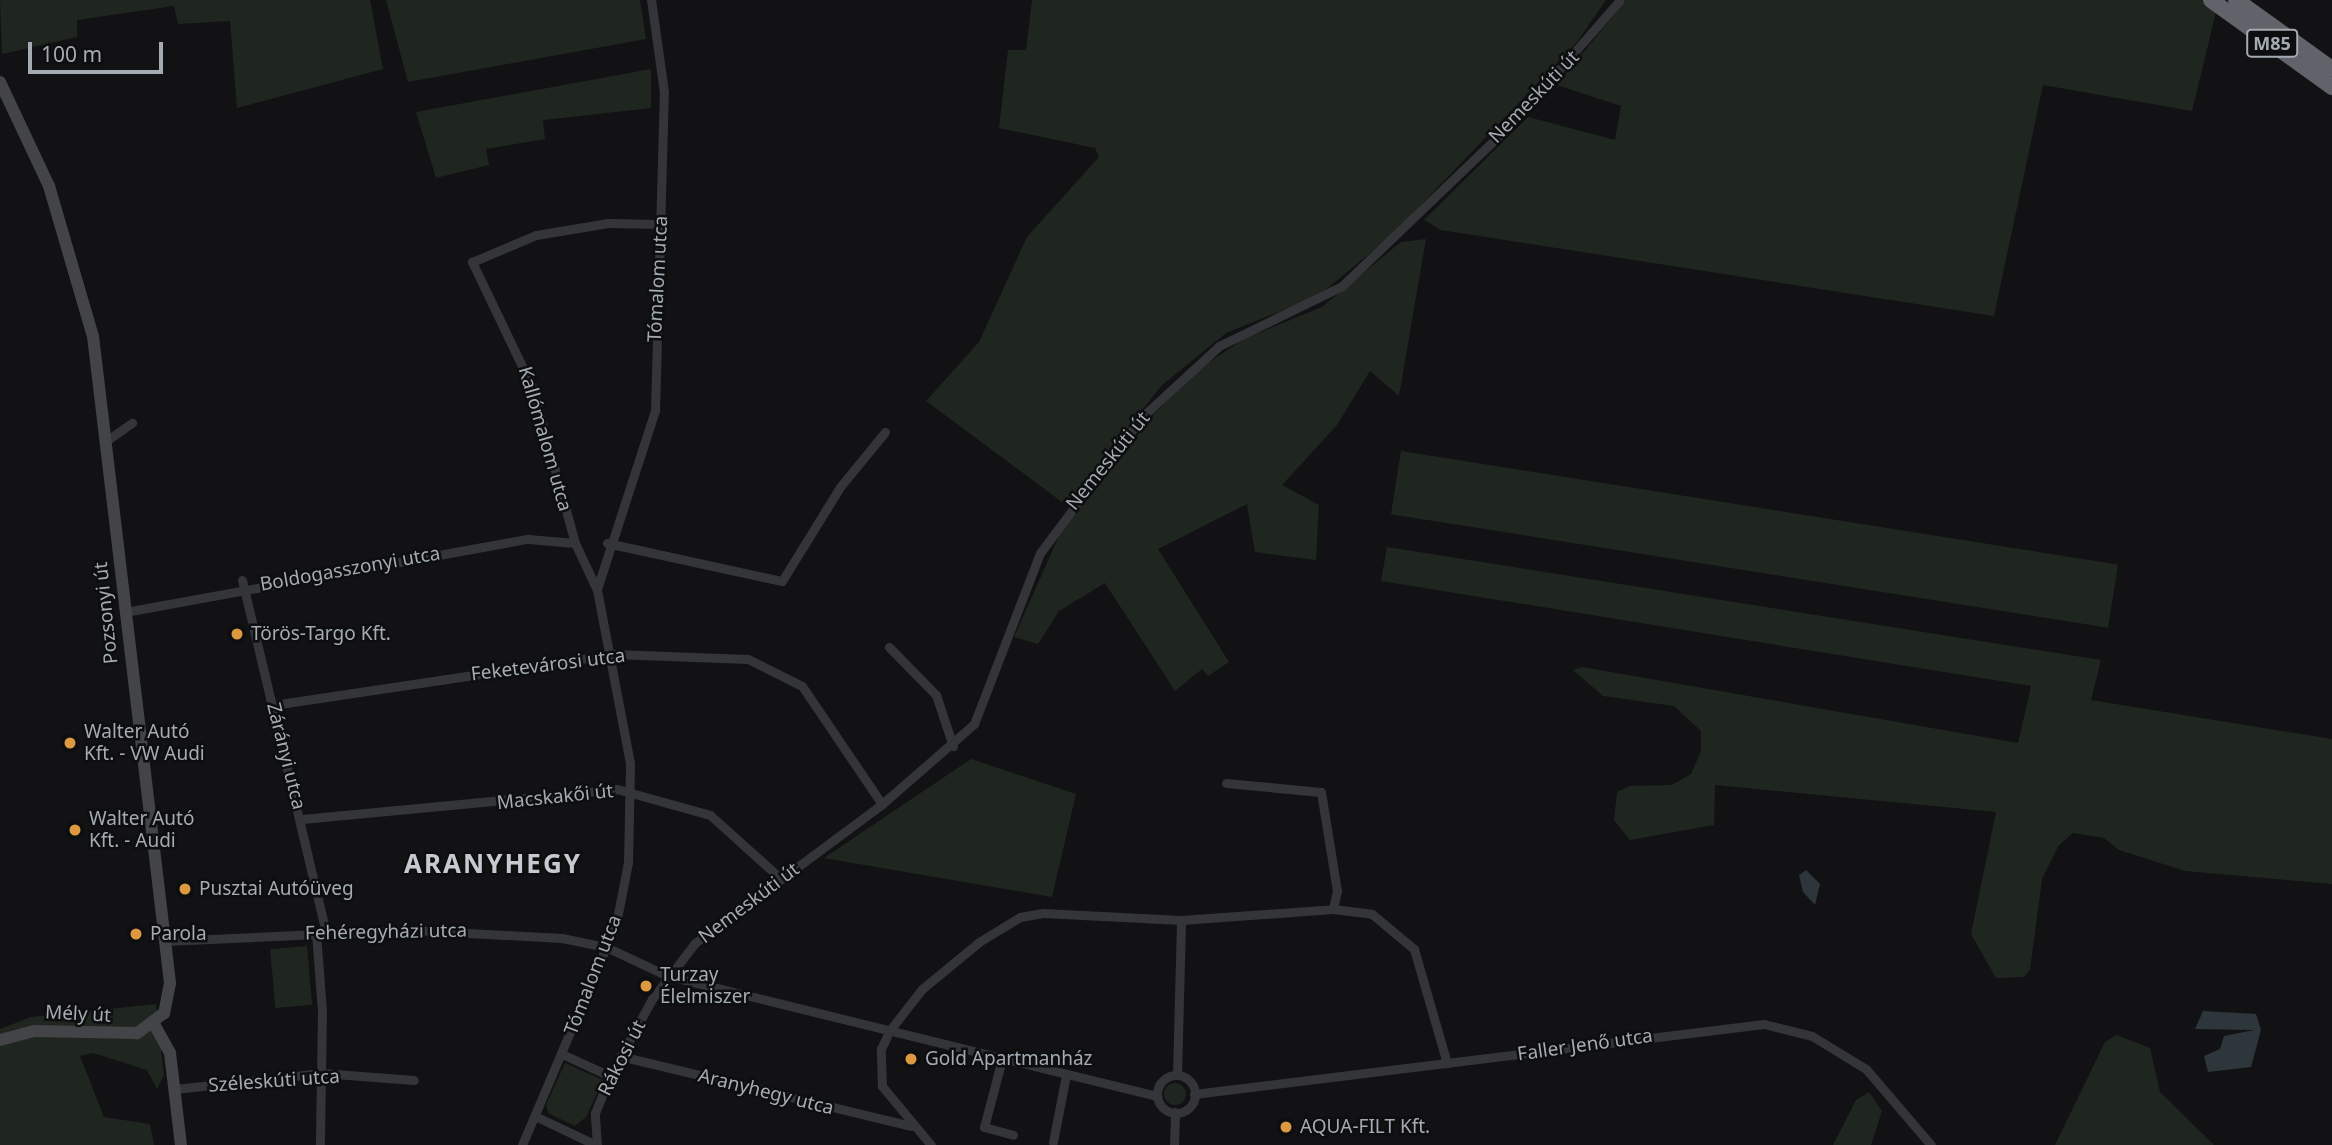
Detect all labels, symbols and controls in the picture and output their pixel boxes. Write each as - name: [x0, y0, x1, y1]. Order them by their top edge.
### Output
- scale bar: [32, 28, 166, 72]
- road number: M85: [2246, 28, 2298, 58]
- text: 100 m: [41, 40, 102, 68]
- street label: Nemeskúti út: [1484, 46, 1584, 148]
- street label: Tómalom utca: [643, 215, 673, 343]
- street label: Kallómalom utca: [513, 364, 577, 514]
- street label: Nemeskúti út: [1061, 407, 1155, 515]
- street label: Boldogasszonyi utca: [258, 542, 442, 596]
- street label: Pozsonyi út: [89, 561, 123, 665]
- place label: Törös-Targo Kft.: [251, 623, 391, 645]
- marker: Törös-Targo Kft.: [229, 626, 245, 642]
- street label: Feketevárosi utca: [470, 644, 626, 686]
- street label: Zárányi utca: [262, 700, 310, 812]
- place label: Walter Autó Kft. - VW Audi: [84, 721, 205, 765]
- marker: Walter Autó Kft. - VW Audi: [62, 735, 78, 751]
- street label: Macskakői út: [496, 780, 614, 814]
- place label: Walter Autó Kft. - Audi: [89, 808, 194, 852]
- marker: Walter Autó Kft. - Audi: [67, 822, 83, 838]
- district label: ARANYHEGY: [405, 848, 581, 880]
- street label: Nemeskúti út: [694, 858, 804, 948]
- place label: Pusztai Autóüveg: [199, 878, 354, 900]
- marker: Pusztai Autóüveg: [177, 881, 193, 897]
- street label: Tómalom utca: [560, 912, 626, 1038]
- street label: Fehéregyházi utca: [305, 919, 467, 945]
- place label: Parola: [150, 923, 207, 945]
- marker: Parola: [128, 926, 144, 942]
- place label: Turzay Élelmiszer: [660, 964, 750, 1008]
- marker: Turzay Élelmiszer: [638, 978, 654, 994]
- street label: Mély út: [44, 1001, 112, 1027]
- street label: Rákosi út: [593, 1016, 651, 1100]
- street label: Faller Jenő utca: [1516, 1024, 1654, 1066]
- place label: Gold Apartmanház: [925, 1048, 1093, 1070]
- marker: Gold Apartmanház: [903, 1051, 919, 1067]
- street label: Aranyhegy utca: [696, 1064, 836, 1120]
- street label: Széleskúti utca: [207, 1065, 341, 1097]
- place label: AQUA-FILT Kft.: [1300, 1116, 1430, 1138]
- marker: AQUA-FILT Kft.: [1278, 1119, 1294, 1135]

